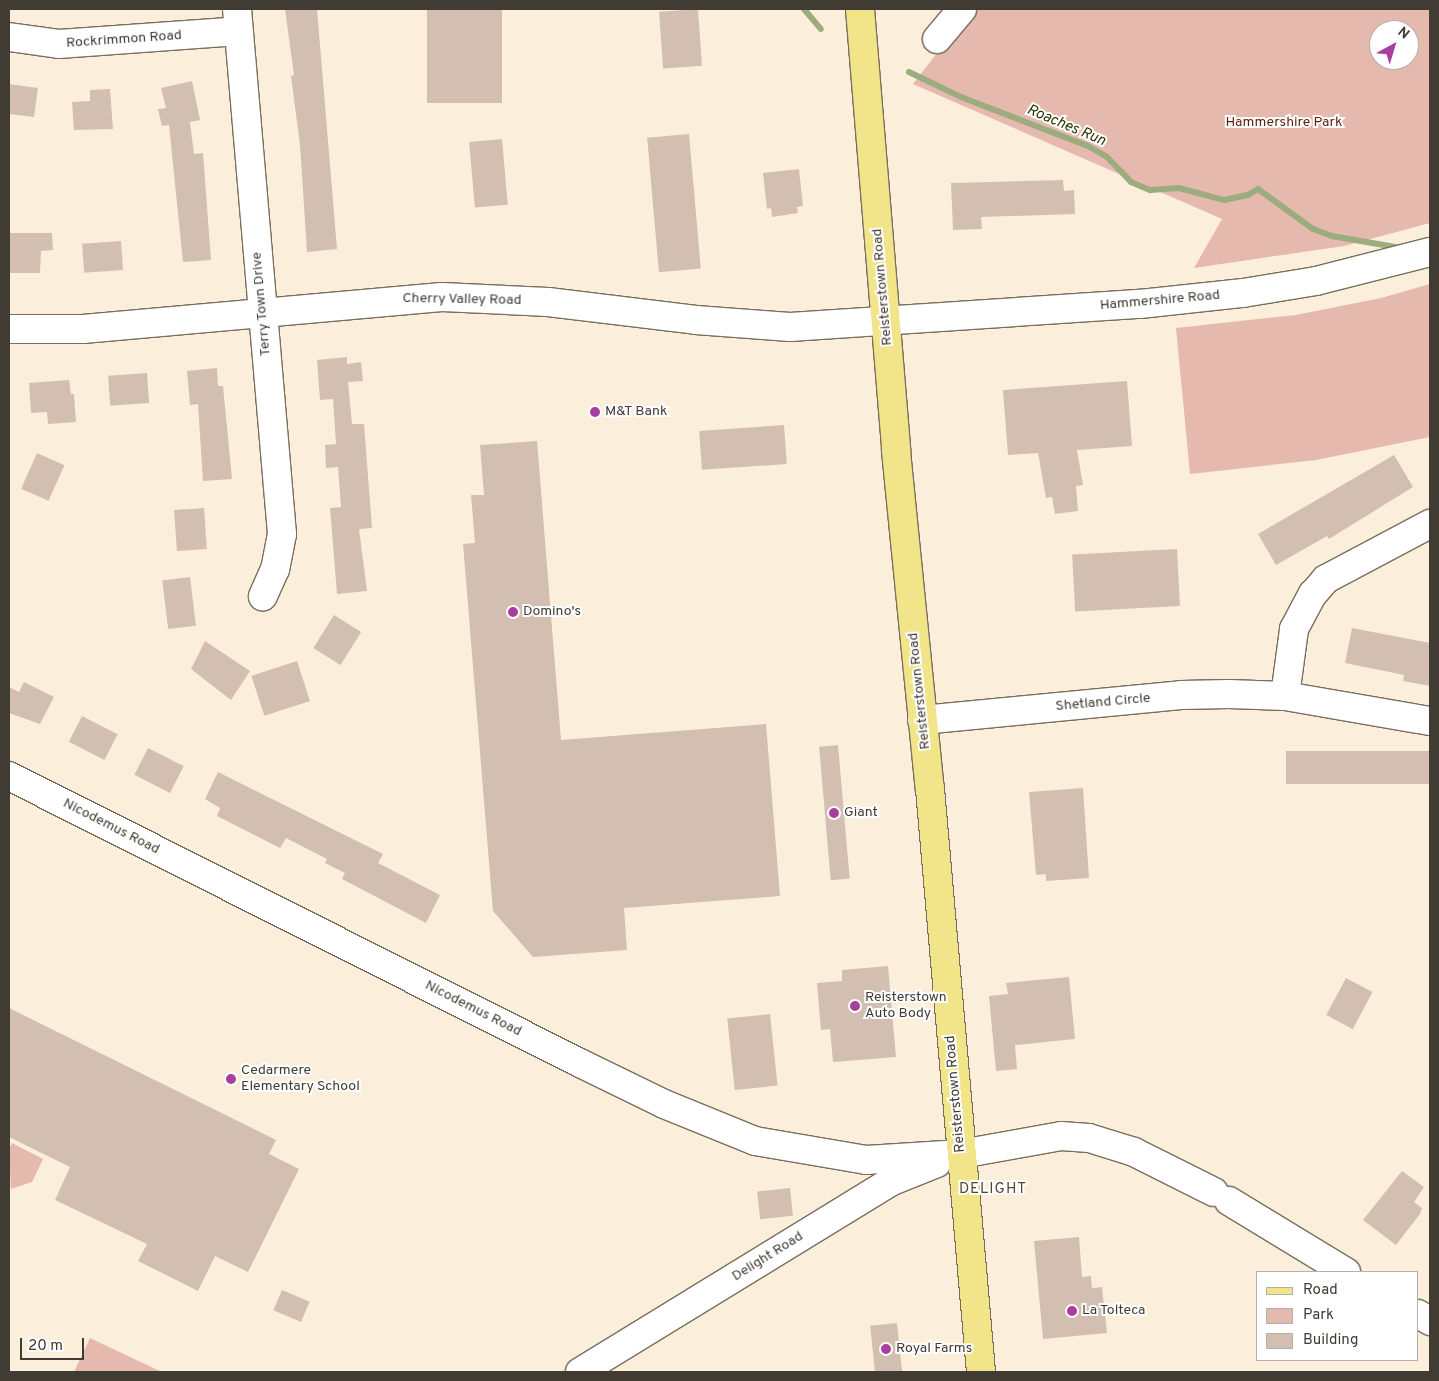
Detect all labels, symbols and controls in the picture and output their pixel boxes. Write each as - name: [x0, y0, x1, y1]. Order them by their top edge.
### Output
- north arrow: [1369, 20, 1419, 70]
- text: N: [1394, 24, 1412, 44]
- street label: Rockrimmon Road: [66, 28, 182, 52]
- water label: Roaches Run: [1024, 101, 1108, 151]
- park label: Hammershire Park: [1226, 115, 1342, 131]
- street label: Reisterstown Road: [870, 228, 896, 346]
- street label: Terry Town Drive: [249, 251, 275, 357]
- street label: Hammershire Road: [1099, 287, 1221, 315]
- street label: Cherry Valley Road: [402, 291, 522, 309]
- place label: M&T Bank: [605, 404, 668, 420]
- marker: M&T Bank: [589, 406, 601, 418]
- place label: Domino's: [523, 604, 581, 620]
- marker: Domino's: [507, 606, 519, 618]
- street label: Reisterstown Road: [906, 632, 934, 750]
- street label: Shetland Circle: [1055, 690, 1151, 716]
- street label: Nicodemus Road: [60, 795, 162, 859]
- place label: Giant: [844, 805, 878, 821]
- marker: Giant: [828, 807, 840, 819]
- street label: Nicodemus Road: [422, 977, 524, 1041]
- place label: Reisterstown Auto Body: [865, 990, 947, 1022]
- marker: Reisterstown Auto Body: [849, 1000, 861, 1012]
- street label: Reisterstown Road: [943, 1035, 969, 1153]
- place label: Cedarmere Elementary School: [241, 1063, 360, 1096]
- marker: Cedarmere Elementary School: [225, 1073, 237, 1085]
- district label: DELIGHT: [958, 1181, 1028, 1199]
- street label: Delight Road: [729, 1228, 807, 1286]
- legend: [1256, 1271, 1419, 1361]
- text: Road: [1303, 1281, 1338, 1300]
- place label: La Tolteca: [1082, 1303, 1146, 1319]
- marker: La Tolteca: [1066, 1305, 1078, 1317]
- text: Park: [1303, 1306, 1334, 1325]
- scale bar: [22, 1328, 86, 1360]
- text: Building: [1303, 1331, 1358, 1350]
- text: 20 m: [28, 1337, 63, 1356]
- place label: Royal Farms: [896, 1341, 972, 1357]
- marker: Royal Farms: [880, 1343, 892, 1355]

